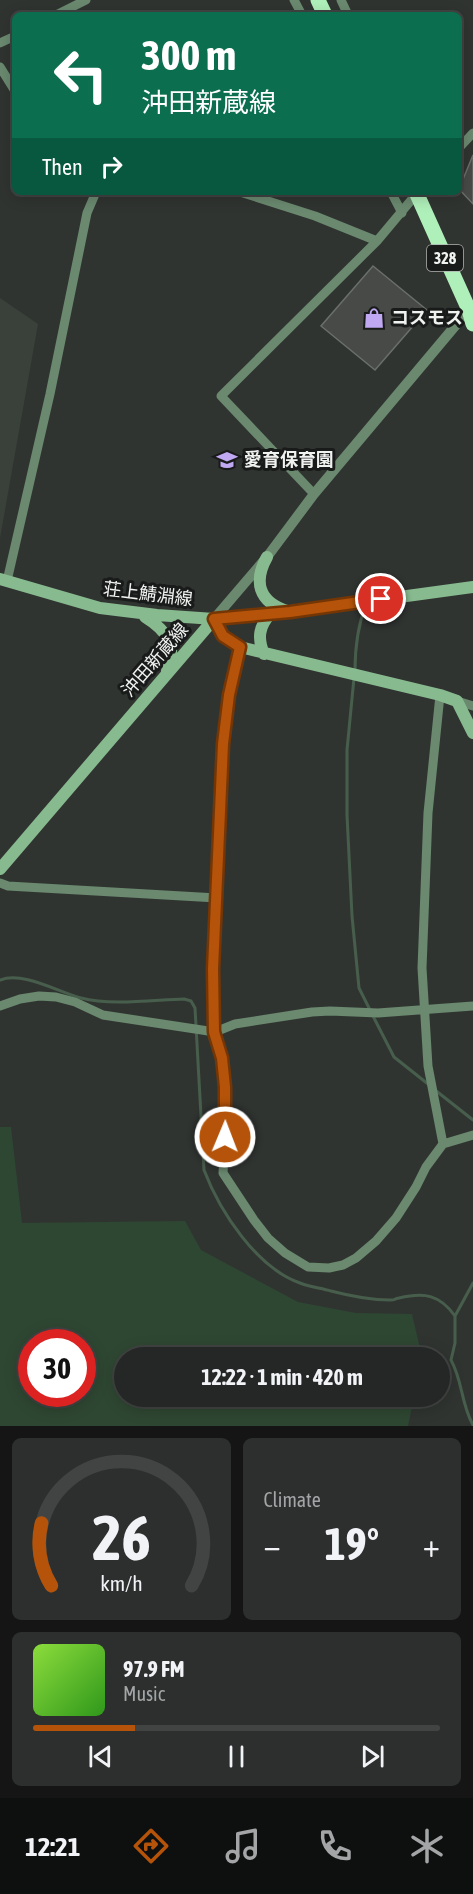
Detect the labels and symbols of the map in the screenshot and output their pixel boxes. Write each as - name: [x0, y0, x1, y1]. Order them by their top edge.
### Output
- road number: 328: [427, 245, 463, 271]
- shop icon: コスモス: [362, 306, 386, 330]
- place label: コスモス: [391, 307, 463, 328]
- school or university icon: 愛育保育園: [215, 448, 239, 472]
- place label: 愛育保育園: [244, 449, 334, 470]
- pin: [355, 573, 406, 624]
- street label: 荘上鯖淵線: [102, 578, 194, 609]
- street label: 沖田新蔵線: [117, 619, 192, 701]
- position arrow: [193, 1105, 257, 1169]
- speed limit sign: 30: [18, 1329, 96, 1407]

